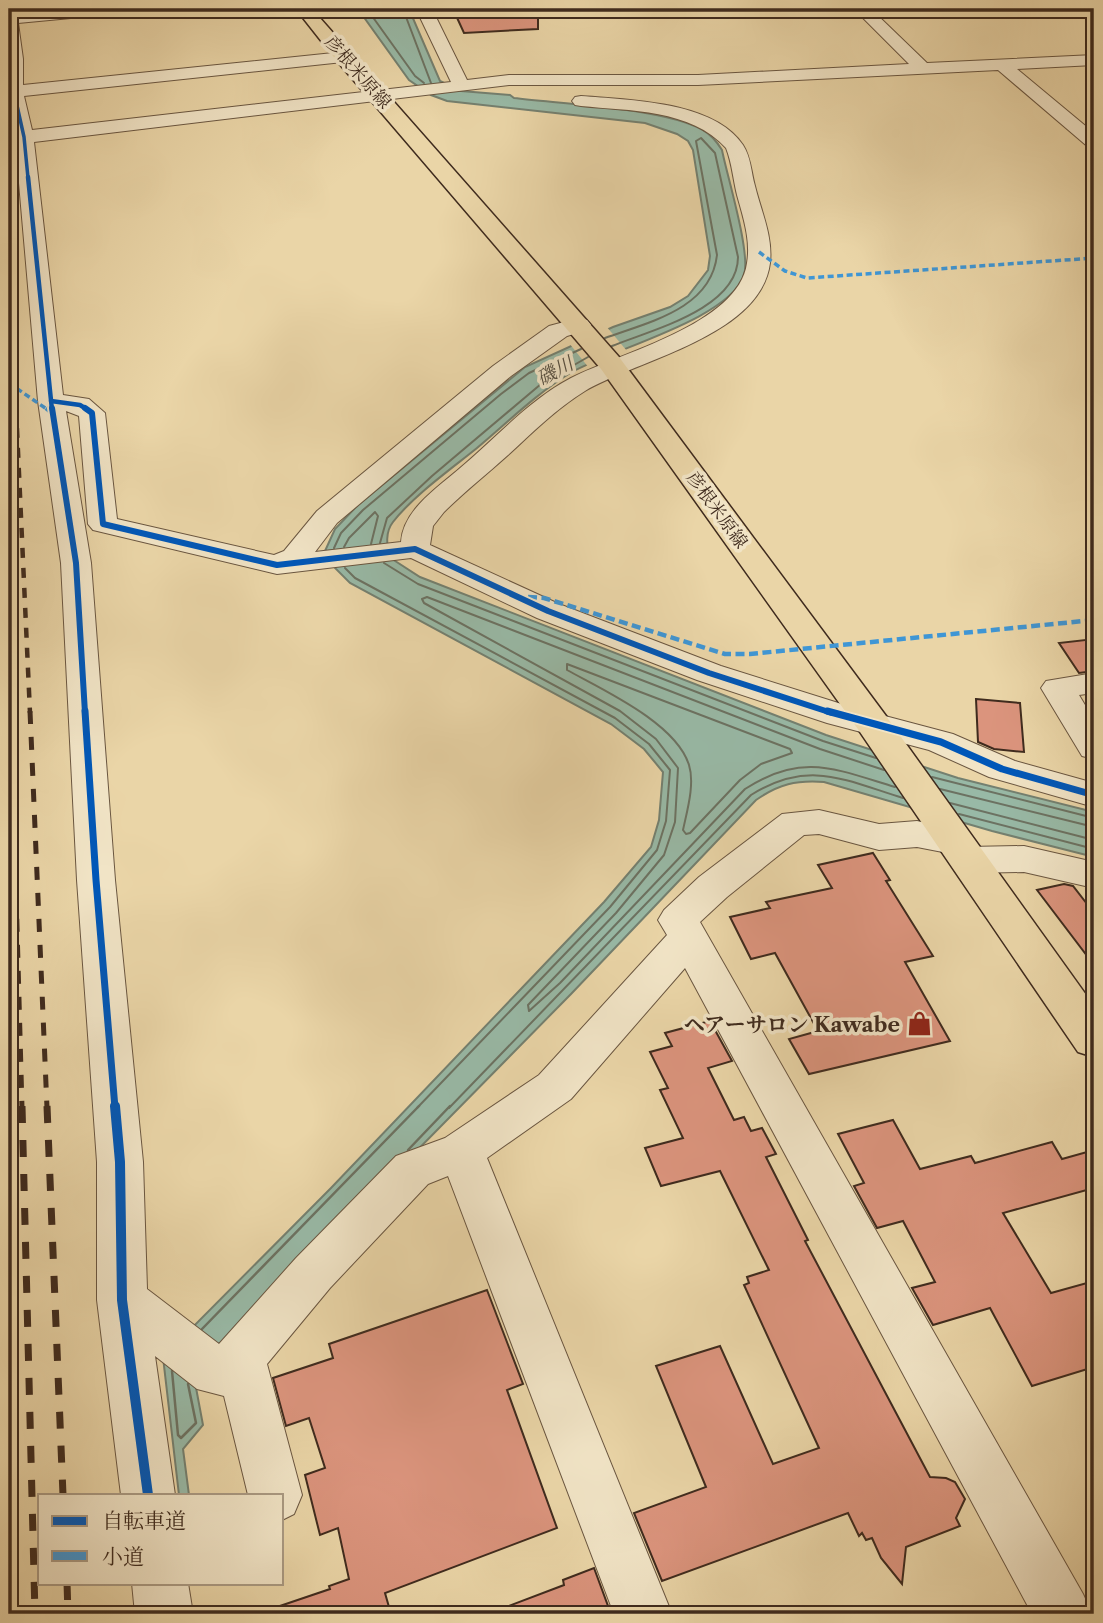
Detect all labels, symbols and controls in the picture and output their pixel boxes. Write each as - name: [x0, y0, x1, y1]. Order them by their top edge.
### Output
- street label: 彦根米原線: [320, 31, 396, 113]
- water label: 磯川: [533, 351, 579, 390]
- street label: 彦根米原線: [682, 467, 752, 553]
- shop icon: ヘアーサロン Kawabe: [906, 1010, 934, 1038]
- place label: ヘアーサロン Kawabe: [684, 1012, 900, 1037]
- legend: [38, 1494, 284, 1584]
- text: 自転車道: [102, 1508, 186, 1533]
- text: 小道: [102, 1544, 144, 1569]

